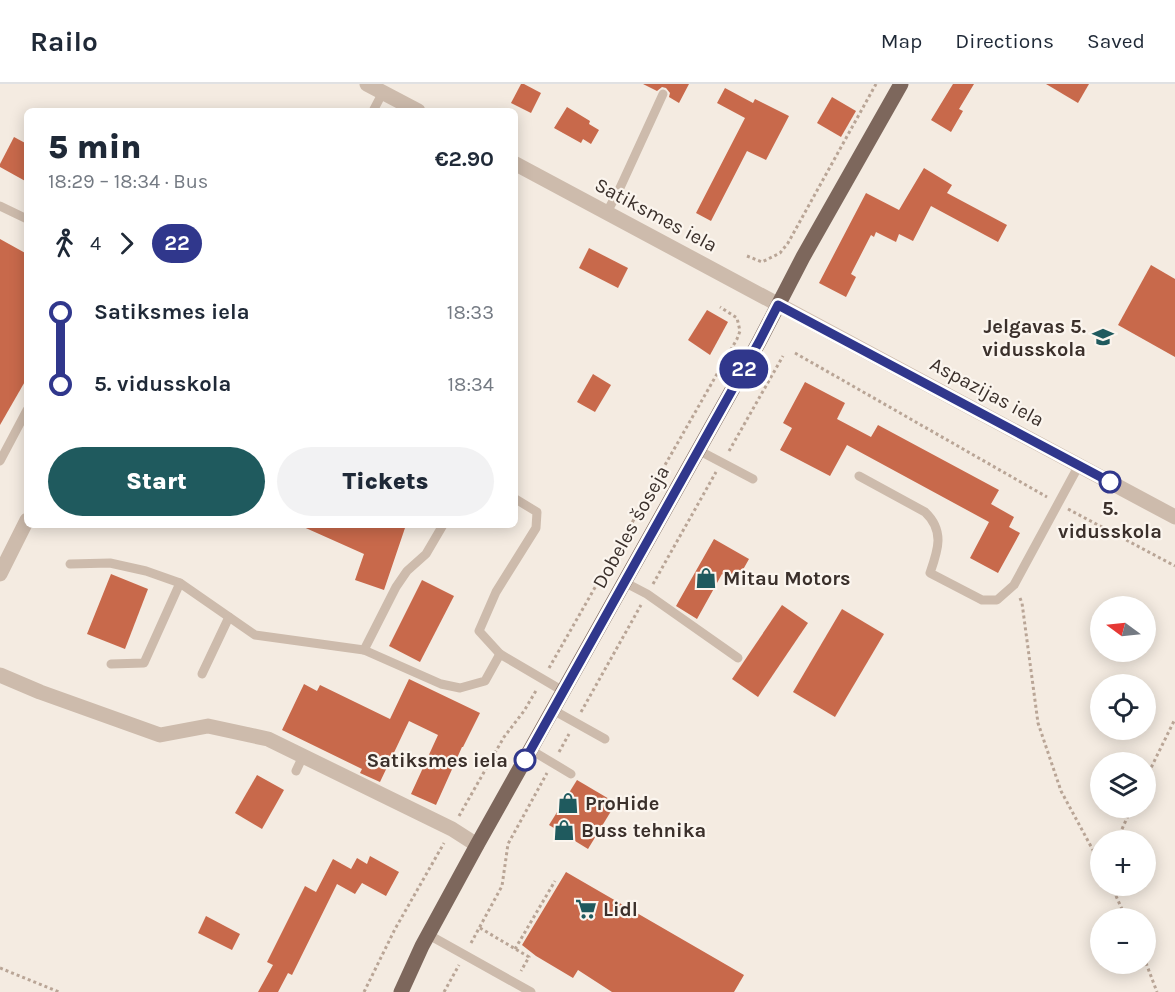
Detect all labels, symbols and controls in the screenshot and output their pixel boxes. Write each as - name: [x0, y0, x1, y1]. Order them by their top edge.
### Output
- text: Railo: [30, 25, 98, 58]
- text: Map: [881, 29, 922, 53]
- text: Directions: [955, 29, 1054, 53]
- text: Saved: [1087, 29, 1145, 53]
- text: 5 min: [48, 128, 142, 166]
- text: €2.90: [435, 146, 494, 172]
- text: 18:29 – 18:34 · Bus: [48, 170, 208, 193]
- street label: Satiksmes iela: [591, 173, 721, 257]
- icon: walk: [48, 227, 81, 260]
- icon: forward: [110, 227, 143, 260]
- text: 22: [164, 231, 190, 255]
- text: 4: [90, 232, 101, 255]
- text: Satiksmes iela: [94, 299, 250, 325]
- text: 18:33: [447, 301, 494, 324]
- place label: Jelgavas 5. vidusskola: [982, 315, 1086, 361]
- school or university icon: Jelgavas 5. vidusskola: [1091, 325, 1115, 349]
- line badge: 22: [717, 350, 771, 388]
- street label: Aspazijas iela: [926, 352, 1048, 432]
- text: 22: [731, 357, 757, 381]
- text: 5. vidusskola: [94, 371, 231, 397]
- text: 18:34: [448, 373, 494, 396]
- button: Start: [48, 447, 265, 516]
- button: Tickets: [277, 447, 494, 516]
- street label: Dobeles šoseja: [588, 462, 674, 592]
- marker: 5. vidusskola: [1099, 471, 1121, 493]
- place label: 5. vidusskola: [1058, 497, 1162, 543]
- shop icon: Mitau Motors: [694, 566, 718, 590]
- place label: Mitau Motors: [723, 567, 851, 590]
- north arrow: [1090, 596, 1156, 662]
- map controls: [1090, 596, 1156, 974]
- button: locate: [1090, 674, 1156, 740]
- place label: Satiksmes iela: [367, 749, 508, 772]
- marker: Satiksmes iela: [514, 749, 536, 771]
- button: layers: [1090, 752, 1156, 818]
- shop icon: ProHide: [556, 791, 580, 815]
- place label: ProHide: [585, 792, 659, 815]
- shop icon: Buss tehnika: [552, 818, 576, 842]
- place label: Buss tehnika: [581, 819, 706, 842]
- button: +: [1090, 830, 1156, 896]
- supermarket icon: Lidl: [574, 897, 598, 921]
- place label: Lidl: [603, 898, 638, 921]
- button: −: [1090, 908, 1156, 974]

